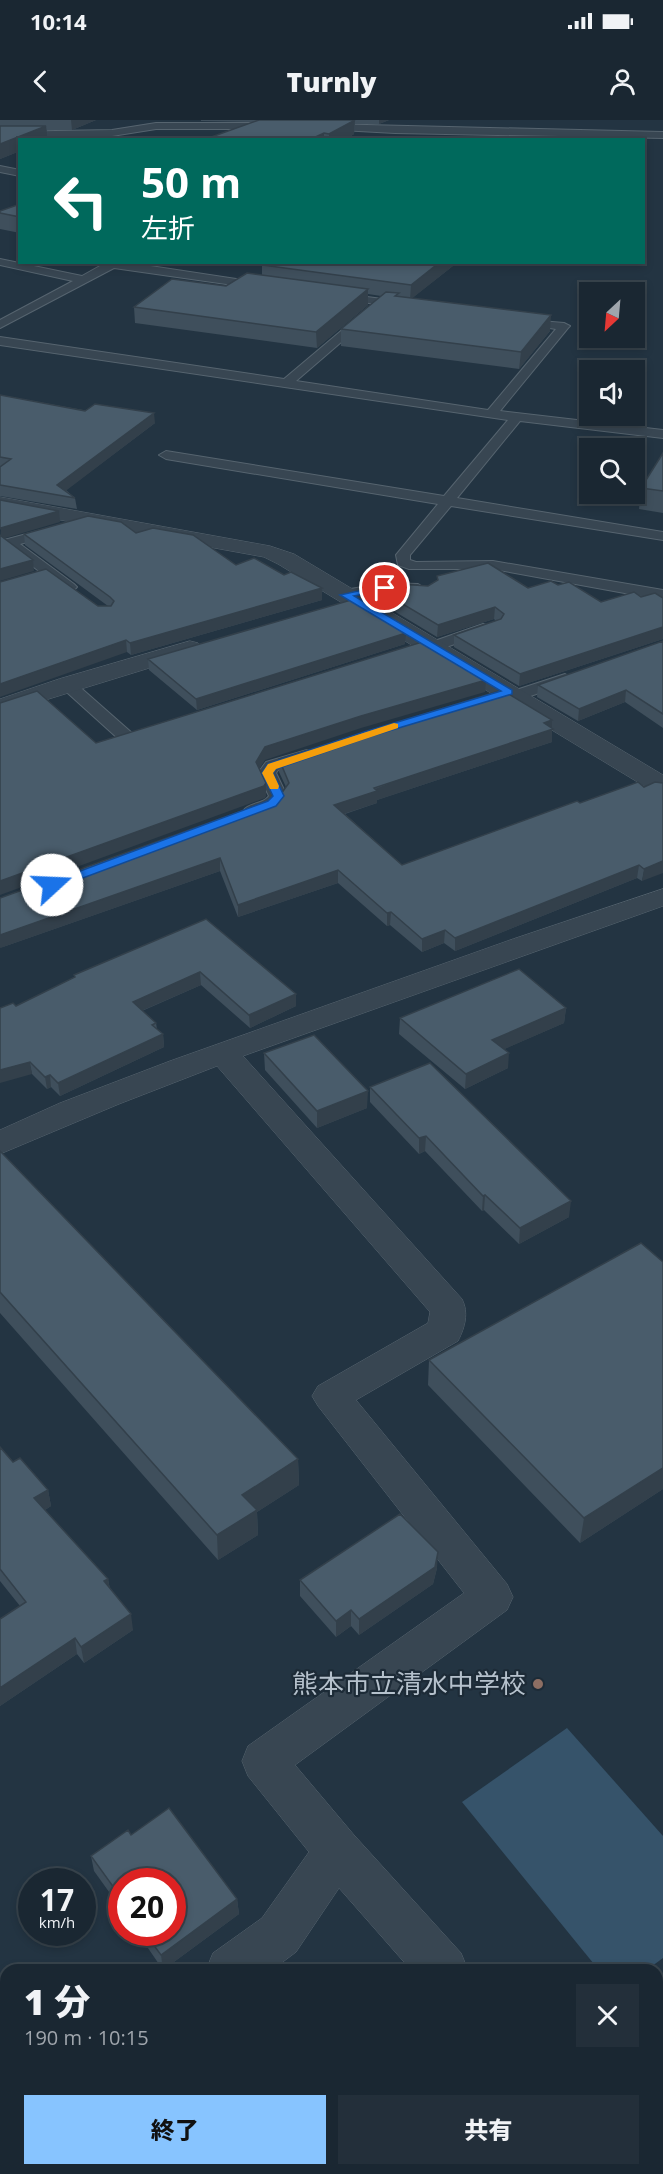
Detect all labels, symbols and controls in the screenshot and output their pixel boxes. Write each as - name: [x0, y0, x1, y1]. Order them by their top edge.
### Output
- text: 10:14: [30, 6, 87, 36]
- text: Turnly: [287, 63, 377, 100]
- icon: back: [24, 65, 57, 98]
- icon: person: [606, 65, 639, 98]
- text: 50 m: [141, 153, 241, 210]
- icon: left: [42, 162, 120, 240]
- text: 左折: [141, 209, 195, 246]
- north arrow: [579, 282, 645, 348]
- map controls: [579, 282, 645, 504]
- button: sound: [579, 360, 645, 426]
- button: search: [579, 438, 645, 504]
- pin: [359, 562, 410, 613]
- icon: arrive: [368, 571, 401, 604]
- position arrow: [20, 853, 84, 917]
- place label: 熊本市立清水中学校: [292, 1665, 526, 1701]
- marker: 熊本市立清水中学校: [531, 1677, 545, 1691]
- speed limit sign: 20: [108, 1868, 186, 1946]
- text: 17: [40, 1879, 74, 1920]
- text: km/h: [39, 1912, 75, 1932]
- text: 1 分: [24, 1977, 90, 2026]
- button: close: [576, 1984, 639, 2047]
- text: 190 m · 10:15: [24, 2024, 149, 2051]
- button: 終了: [24, 2095, 326, 2164]
- button: 共有: [338, 2095, 639, 2164]

